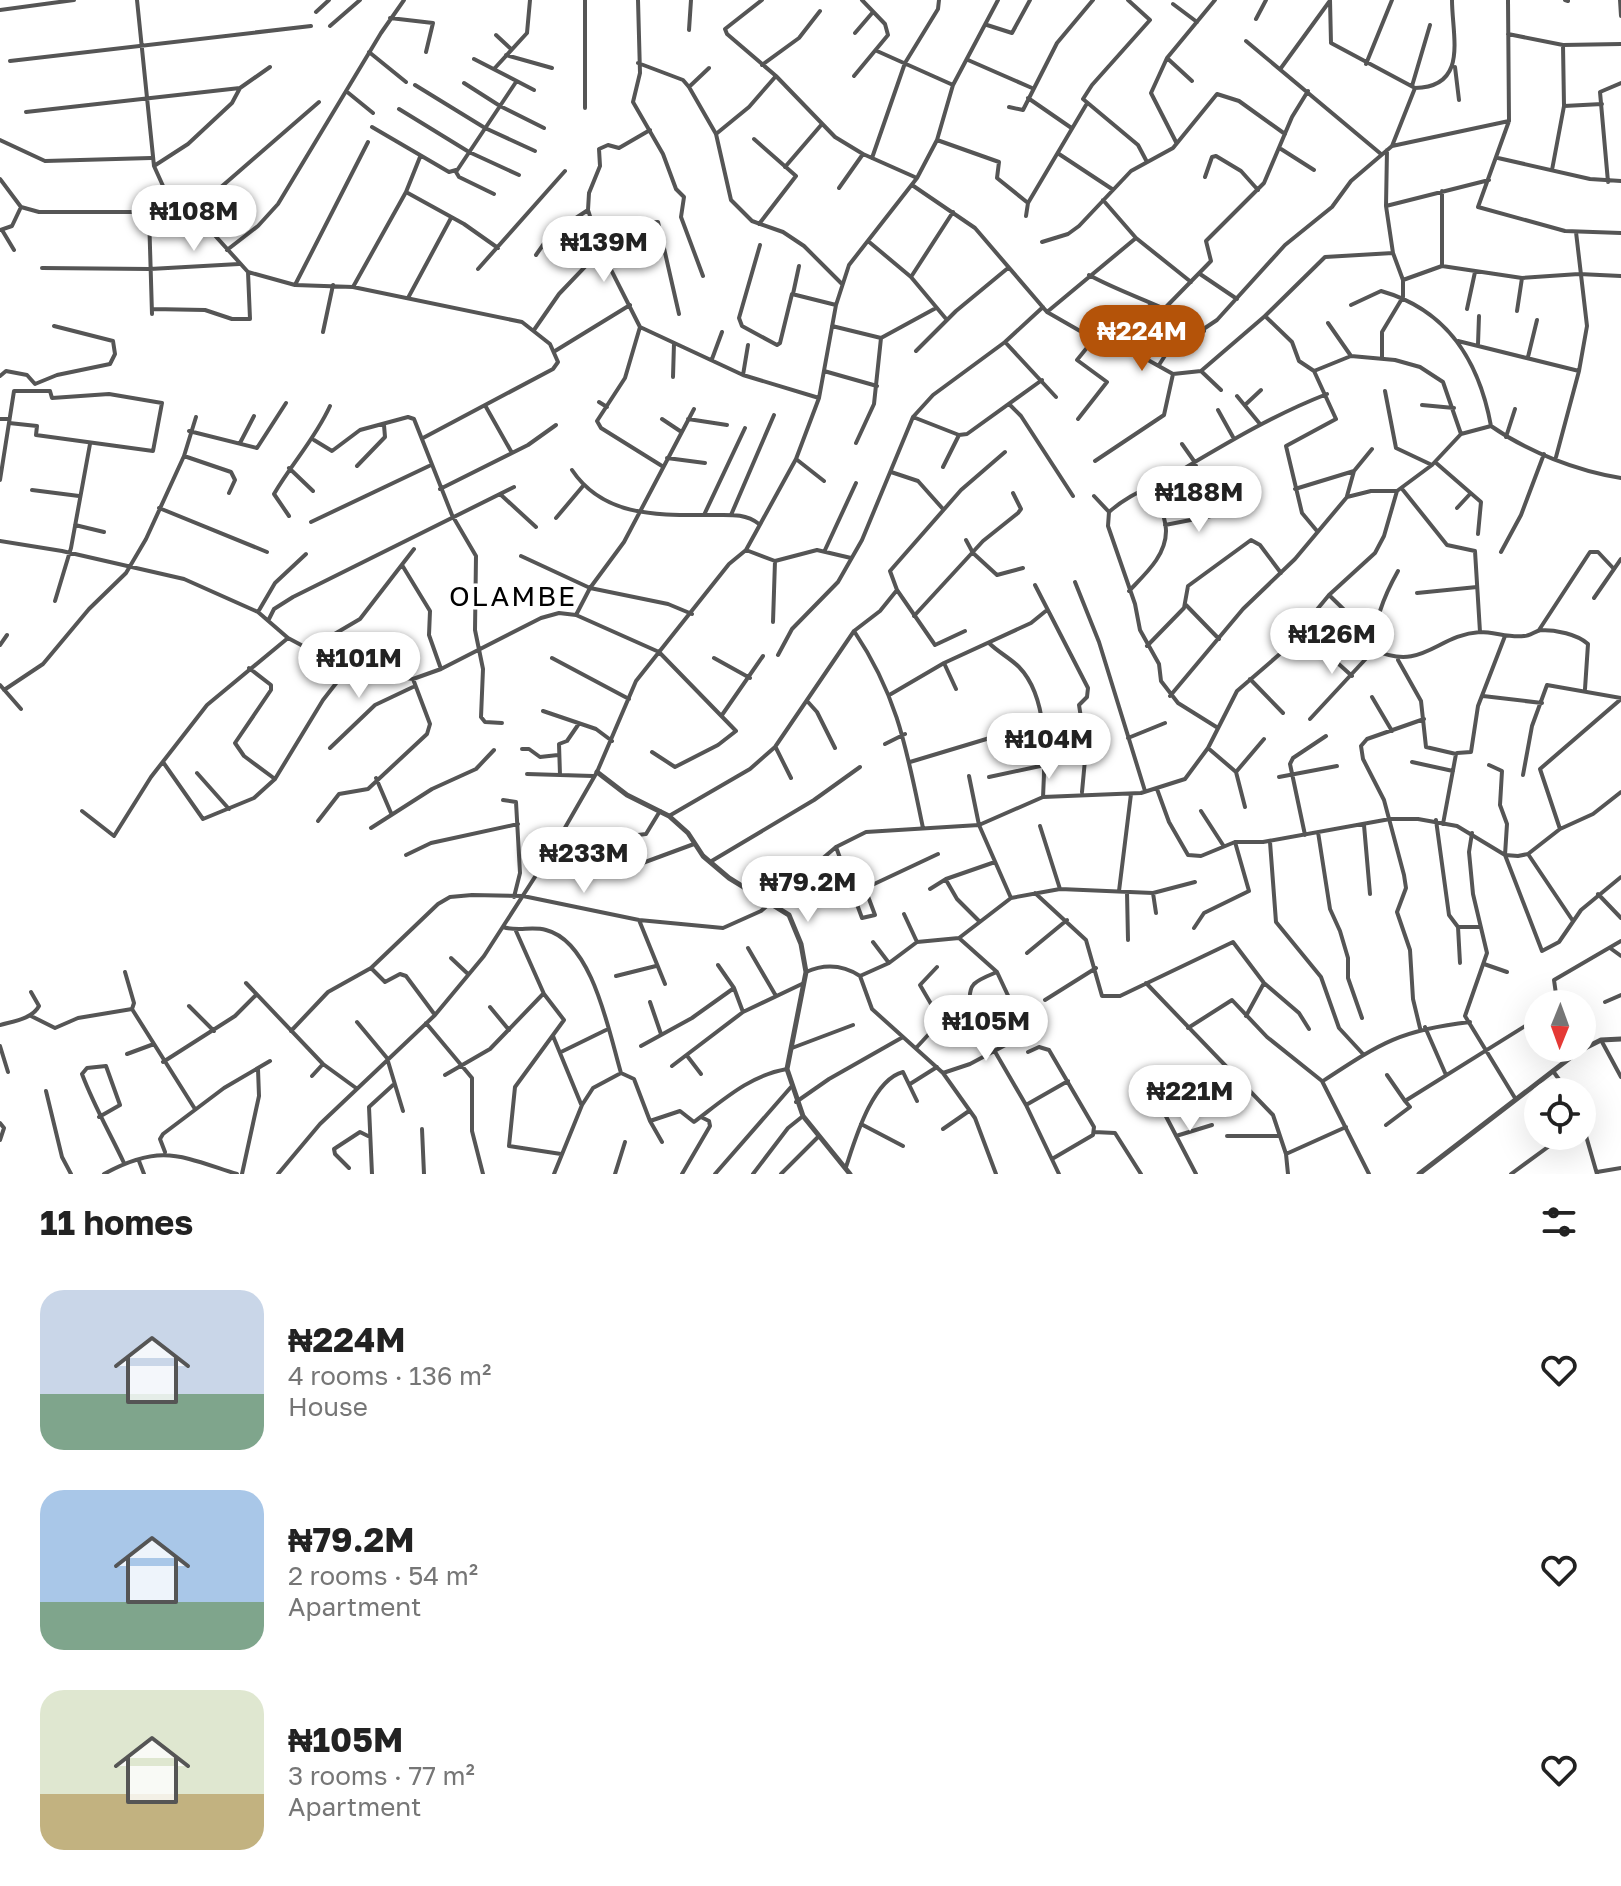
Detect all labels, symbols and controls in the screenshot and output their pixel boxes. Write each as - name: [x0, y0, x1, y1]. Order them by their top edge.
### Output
- pin: ₦108M: [138, 185, 250, 253]
- text: ₦108M: [150, 195, 238, 226]
- pin: ₦139M: [548, 216, 660, 284]
- text: ₦139M: [560, 226, 648, 257]
- pin: ₦224M: [1086, 305, 1198, 373]
- text: ₦224M: [1097, 315, 1187, 346]
- pin: ₦188M: [1143, 466, 1255, 534]
- text: ₦188M: [1155, 476, 1243, 507]
- district label: OLAMBE: [449, 579, 577, 612]
- pin: ₦126M: [1276, 608, 1388, 676]
- text: ₦126M: [1288, 618, 1376, 649]
- pin: ₦101M: [303, 632, 415, 700]
- text: ₦101M: [316, 642, 402, 673]
- pin: ₦104M: [993, 713, 1105, 781]
- text: ₦104M: [1005, 723, 1093, 754]
- pin: ₦233M: [528, 827, 640, 895]
- text: ₦233M: [539, 837, 629, 868]
- pin: ₦79.2M: [743, 856, 873, 924]
- text: ₦79.2M: [760, 866, 856, 897]
- north arrow: [1524, 990, 1596, 1062]
- map controls: [1524, 990, 1596, 1150]
- pin: ₦105M: [930, 995, 1042, 1063]
- text: ₦105M: [942, 1005, 1030, 1036]
- pin: ₦221M: [1134, 1065, 1246, 1133]
- text: ₦221M: [1146, 1075, 1234, 1106]
- button: locate: [1524, 1078, 1596, 1150]
- icon: filters: [1537, 1200, 1581, 1244]
- text: 11 homes: [40, 1202, 193, 1242]
- text: ₦224M: [288, 1319, 406, 1359]
- icon: home: [104, 1322, 200, 1418]
- icon: heart: [1537, 1348, 1581, 1392]
- text: 4 rooms · 136 m²: [288, 1360, 491, 1391]
- text: House: [288, 1391, 368, 1422]
- text: ₦79.2M: [288, 1519, 415, 1559]
- icon: home: [104, 1522, 200, 1618]
- icon: heart: [1537, 1548, 1581, 1592]
- text: 2 rooms · 54 m²: [288, 1560, 478, 1591]
- text: Apartment: [288, 1591, 421, 1622]
- text: ₦105M: [288, 1719, 403, 1759]
- icon: home: [104, 1722, 200, 1818]
- icon: heart: [1537, 1748, 1581, 1792]
- text: 3 rooms · 77 m²: [288, 1760, 475, 1791]
- text: Apartment: [288, 1791, 421, 1822]

